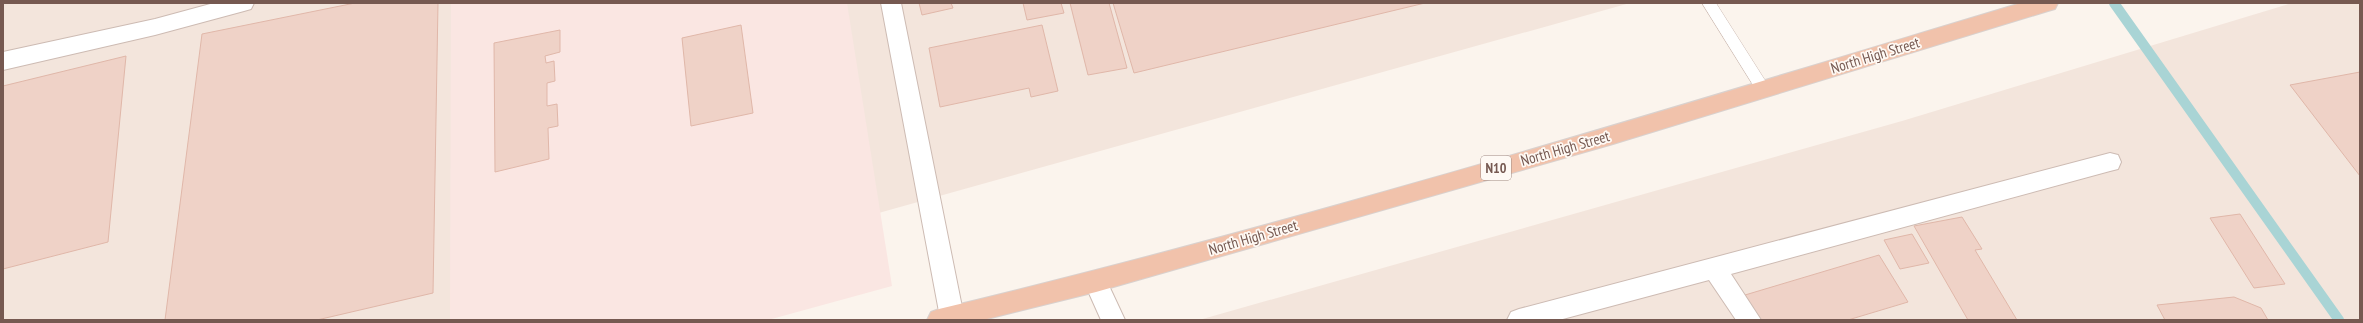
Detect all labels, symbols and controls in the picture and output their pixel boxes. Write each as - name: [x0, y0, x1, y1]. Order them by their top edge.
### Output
- street label: North High Street: [1828, 33, 1922, 77]
- street label: North High Street: [1518, 126, 1612, 170]
- road number: N10: [1481, 156, 1511, 180]
- street label: North High Street: [1206, 215, 1300, 259]

